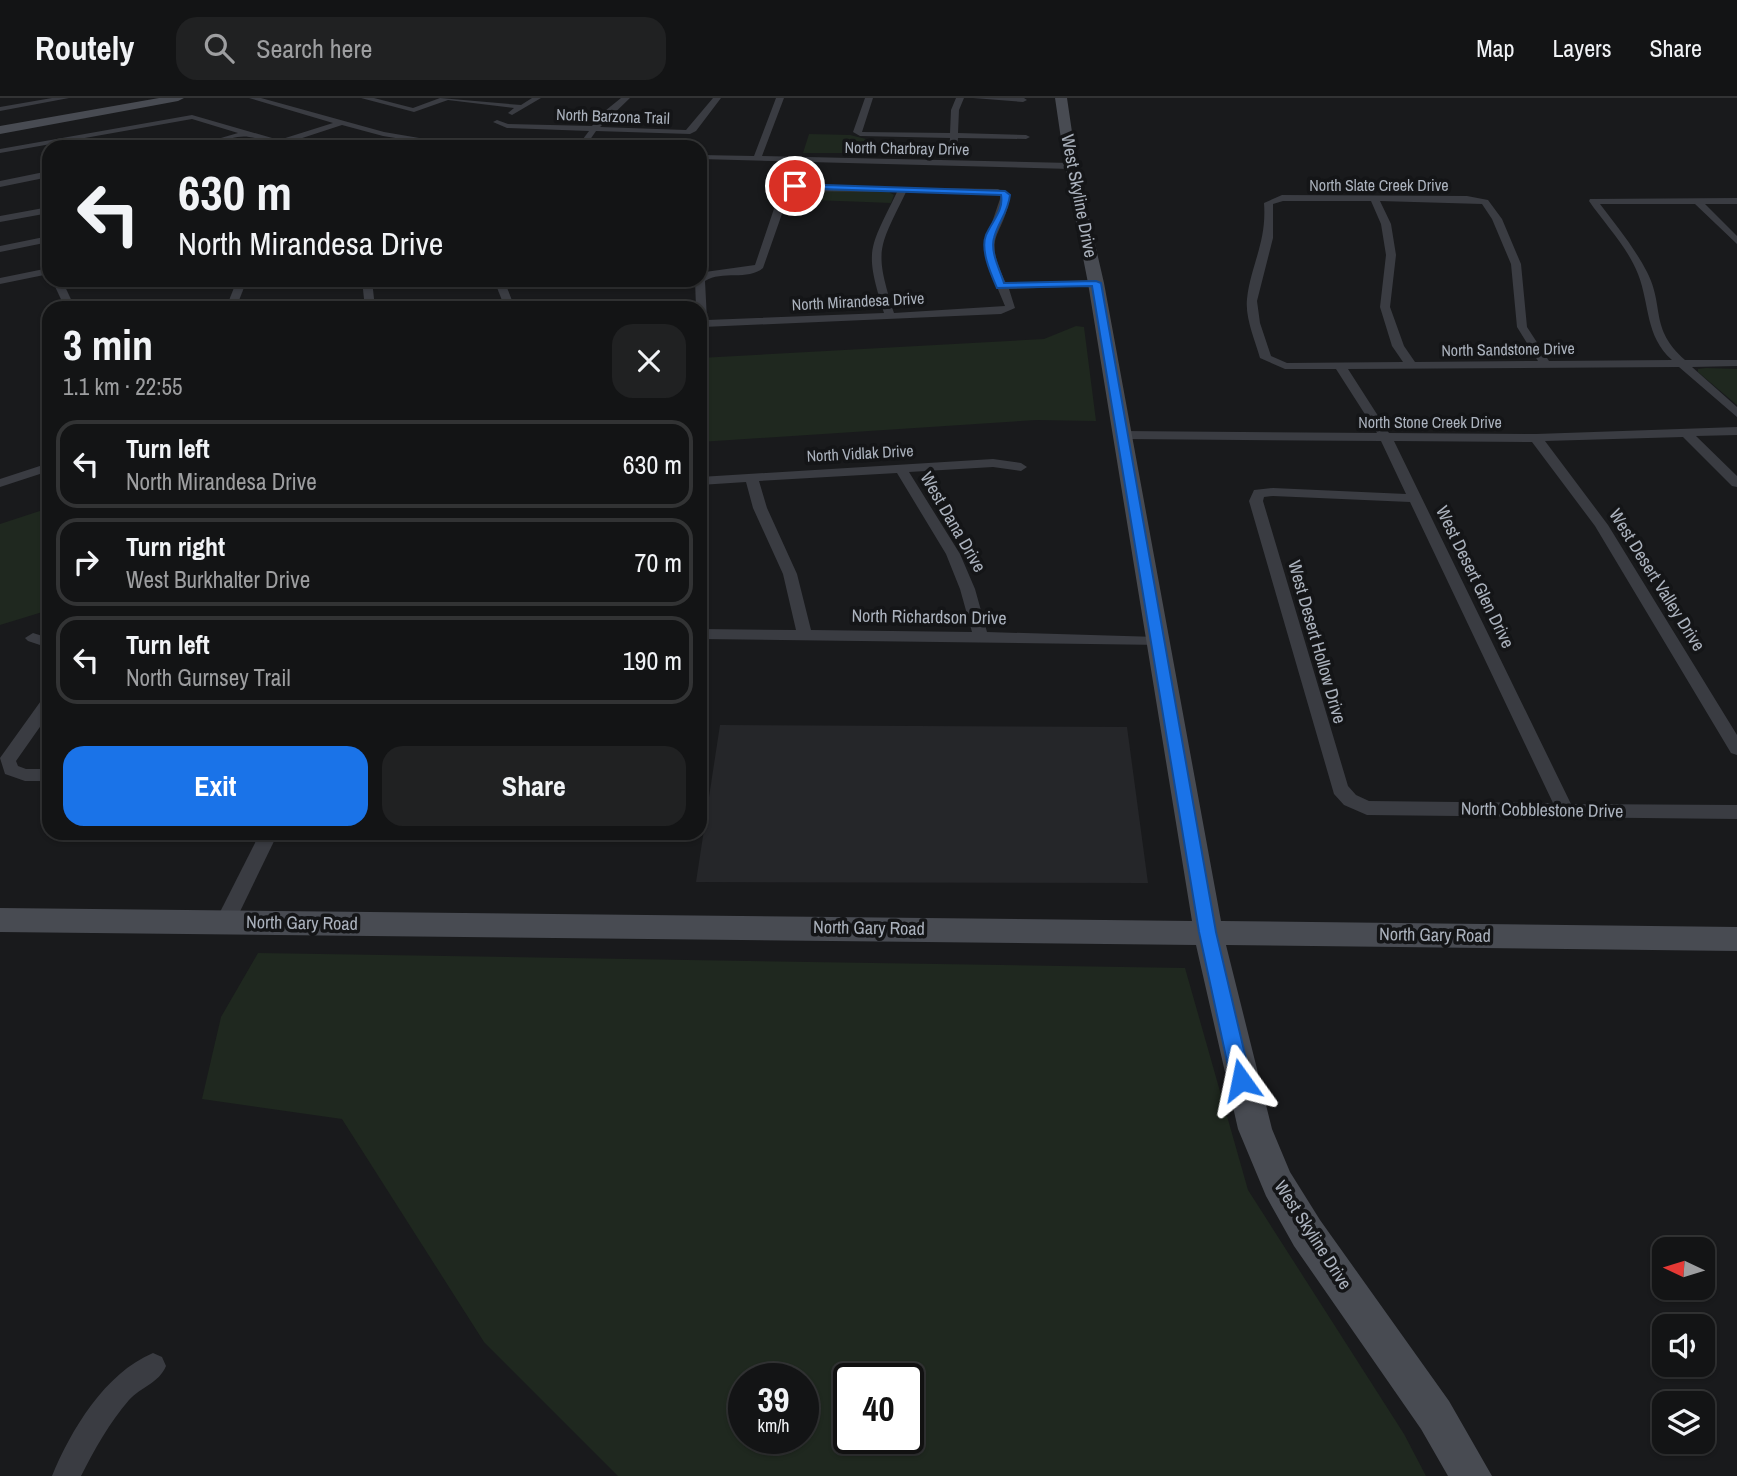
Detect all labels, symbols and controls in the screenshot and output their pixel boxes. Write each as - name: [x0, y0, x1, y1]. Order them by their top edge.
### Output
- search box: [176, 17, 666, 80]
- text: Routely: [35, 26, 134, 70]
- icon: search: [200, 29, 238, 67]
- text: Search here: [256, 31, 372, 66]
- text: Map: [1476, 32, 1514, 64]
- text: Layers: [1552, 32, 1611, 64]
- text: Share: [1649, 32, 1702, 64]
- street label: North Barzona Trail: [556, 103, 670, 129]
- street label: West Skyline Drive: [1055, 132, 1104, 260]
- street label: North Charbray Drive: [844, 136, 970, 160]
- pin: [765, 156, 825, 216]
- text: 630 m: [178, 159, 292, 225]
- icon: arrive: [776, 167, 814, 205]
- icon: left: [63, 168, 154, 259]
- street label: North Slate Creek Drive: [1309, 174, 1449, 196]
- text: North Mirandesa Drive: [178, 222, 443, 265]
- street label: North Mirandesa Drive: [791, 287, 925, 315]
- text: 3 min: [63, 317, 153, 373]
- button: close: [612, 324, 686, 398]
- street label: North Sandstone Drive: [1441, 337, 1575, 361]
- text: 1.1 km · 22:55: [63, 371, 183, 402]
- street label: North Stone Creek Drive: [1358, 411, 1502, 433]
- text: Turn left: [126, 431, 210, 466]
- street label: North Vidlak Drive: [806, 439, 914, 467]
- icon: left: [67, 445, 105, 483]
- text: 630 m: [623, 447, 682, 482]
- text: North Mirandesa Drive: [126, 466, 317, 497]
- street label: West Dana Drive: [915, 467, 992, 577]
- street label: West Desert Glen Drive: [1430, 501, 1521, 652]
- street label: West Desert Valley Drive: [1603, 504, 1711, 656]
- text: Turn right: [126, 529, 225, 564]
- icon: right: [67, 543, 105, 581]
- text: 70 m: [635, 545, 682, 580]
- street label: West Desert Hollow Drive: [1282, 557, 1353, 726]
- text: West Burkhalter Drive: [126, 564, 310, 595]
- street label: North Richardson Drive: [851, 603, 1007, 630]
- text: Turn left: [126, 627, 210, 662]
- icon: left: [67, 641, 105, 679]
- text: 190 m: [623, 643, 682, 678]
- text: North Gurnsey Trail: [126, 662, 291, 693]
- button: Exit: [63, 746, 368, 826]
- button: Share: [382, 746, 686, 826]
- street label: North Cobblestone Drive: [1461, 796, 1623, 823]
- street label: North Gary Road: [246, 909, 358, 936]
- street label: North Gary Road: [813, 914, 925, 941]
- street label: North Gary Road: [1379, 921, 1491, 948]
- position arrow: [1204, 1043, 1278, 1117]
- street label: West Skyline Drive: [1269, 1175, 1358, 1294]
- north arrow: [1652, 1237, 1715, 1300]
- map controls: [1652, 1237, 1715, 1454]
- button: sound: [1652, 1314, 1715, 1377]
- speed limit sign: 40: [833, 1363, 924, 1454]
- text: 39: [758, 1376, 789, 1423]
- button: layers: [1652, 1391, 1715, 1454]
- text: km/h: [758, 1413, 790, 1438]

